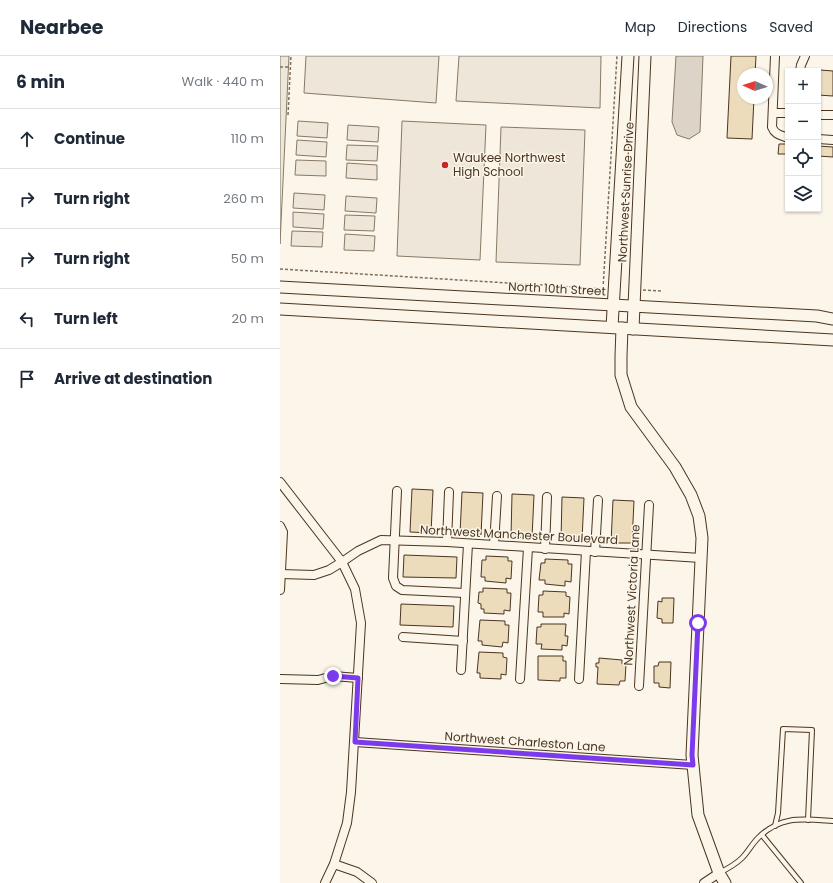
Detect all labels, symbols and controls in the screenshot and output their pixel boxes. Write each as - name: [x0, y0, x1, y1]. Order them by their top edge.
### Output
- text: Nearbee: [20, 14, 103, 41]
- text: Map: [625, 17, 656, 37]
- text: Directions: [678, 17, 747, 37]
- text: Saved: [769, 17, 813, 37]
- north arrow: [737, 68, 773, 104]
- map controls: [785, 68, 821, 212]
- button: +: [785, 68, 821, 104]
- text: 6 min: [16, 70, 65, 94]
- text: Walk · 440 m: [182, 72, 264, 91]
- button: −: [785, 104, 821, 140]
- street label: Northwest Sunrise Drive: [613, 121, 638, 263]
- icon: ahead: [16, 128, 38, 150]
- text: Continue: [54, 128, 125, 149]
- text: 110 m: [231, 129, 264, 148]
- button: locate: [785, 140, 821, 176]
- place label: Waukee Northwest High School: [453, 149, 565, 180]
- marker: Waukee Northwest High School: [440, 160, 450, 170]
- button: layers: [785, 176, 821, 212]
- icon: right: [16, 188, 38, 210]
- text: Turn right: [54, 188, 130, 209]
- text: 260 m: [223, 189, 264, 208]
- icon: right: [16, 248, 38, 270]
- text: Turn right: [54, 248, 130, 269]
- text: 50 m: [231, 249, 264, 268]
- street label: North 10th Street: [508, 277, 606, 300]
- icon: left: [16, 308, 38, 330]
- text: Turn left: [54, 308, 118, 329]
- text: 20 m: [231, 309, 264, 328]
- icon: arrive: [16, 368, 38, 390]
- text: Arrive at destination: [54, 368, 212, 389]
- street label: Northwest Manchester Boulevard: [419, 521, 619, 548]
- street label: Northwest Victoria Lane: [619, 524, 644, 666]
- route start: [689, 614, 707, 632]
- route end: [324, 667, 342, 685]
- street label: Northwest Charleston Lane: [444, 727, 606, 756]

